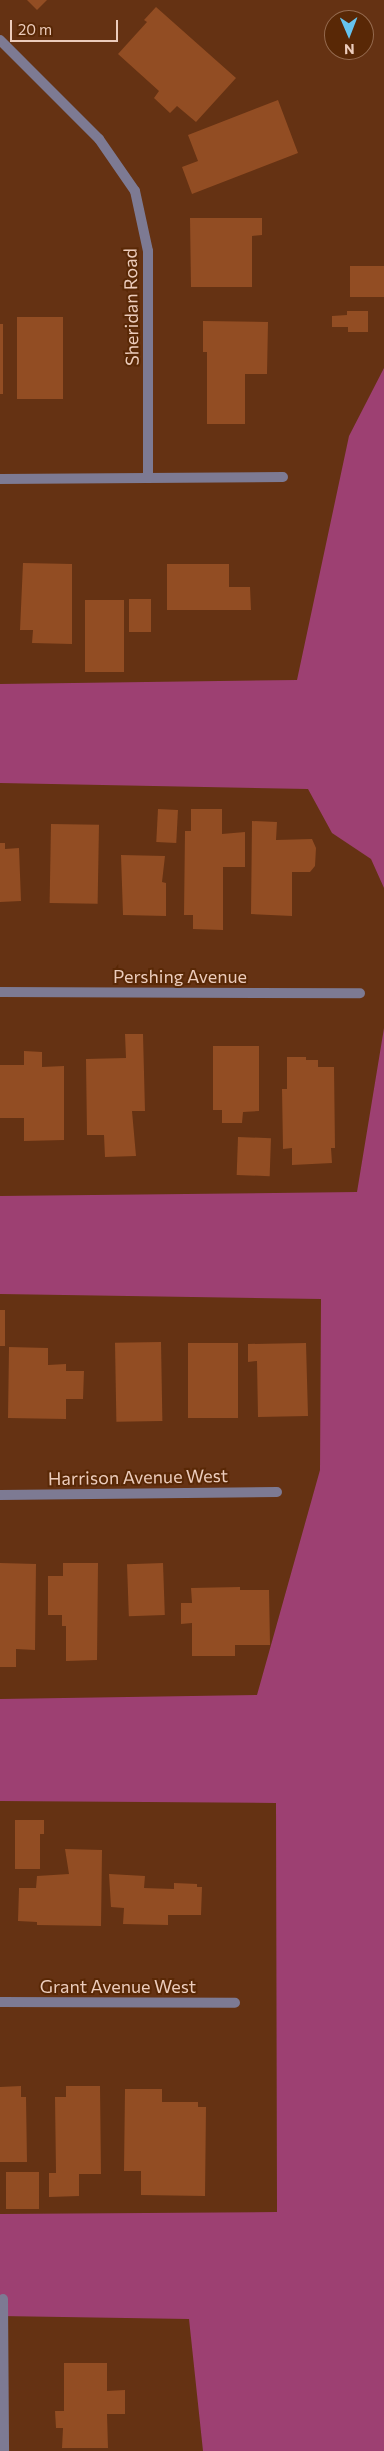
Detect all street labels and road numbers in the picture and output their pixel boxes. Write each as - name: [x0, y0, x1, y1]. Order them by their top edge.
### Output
- street label: Sheridan Road: [119, 248, 143, 366]
- street label: Pershing Avenue: [113, 965, 247, 987]
- street label: Harrison Avenue West: [48, 1465, 228, 1489]
- street label: Grant Avenue West: [40, 1975, 196, 1997]

